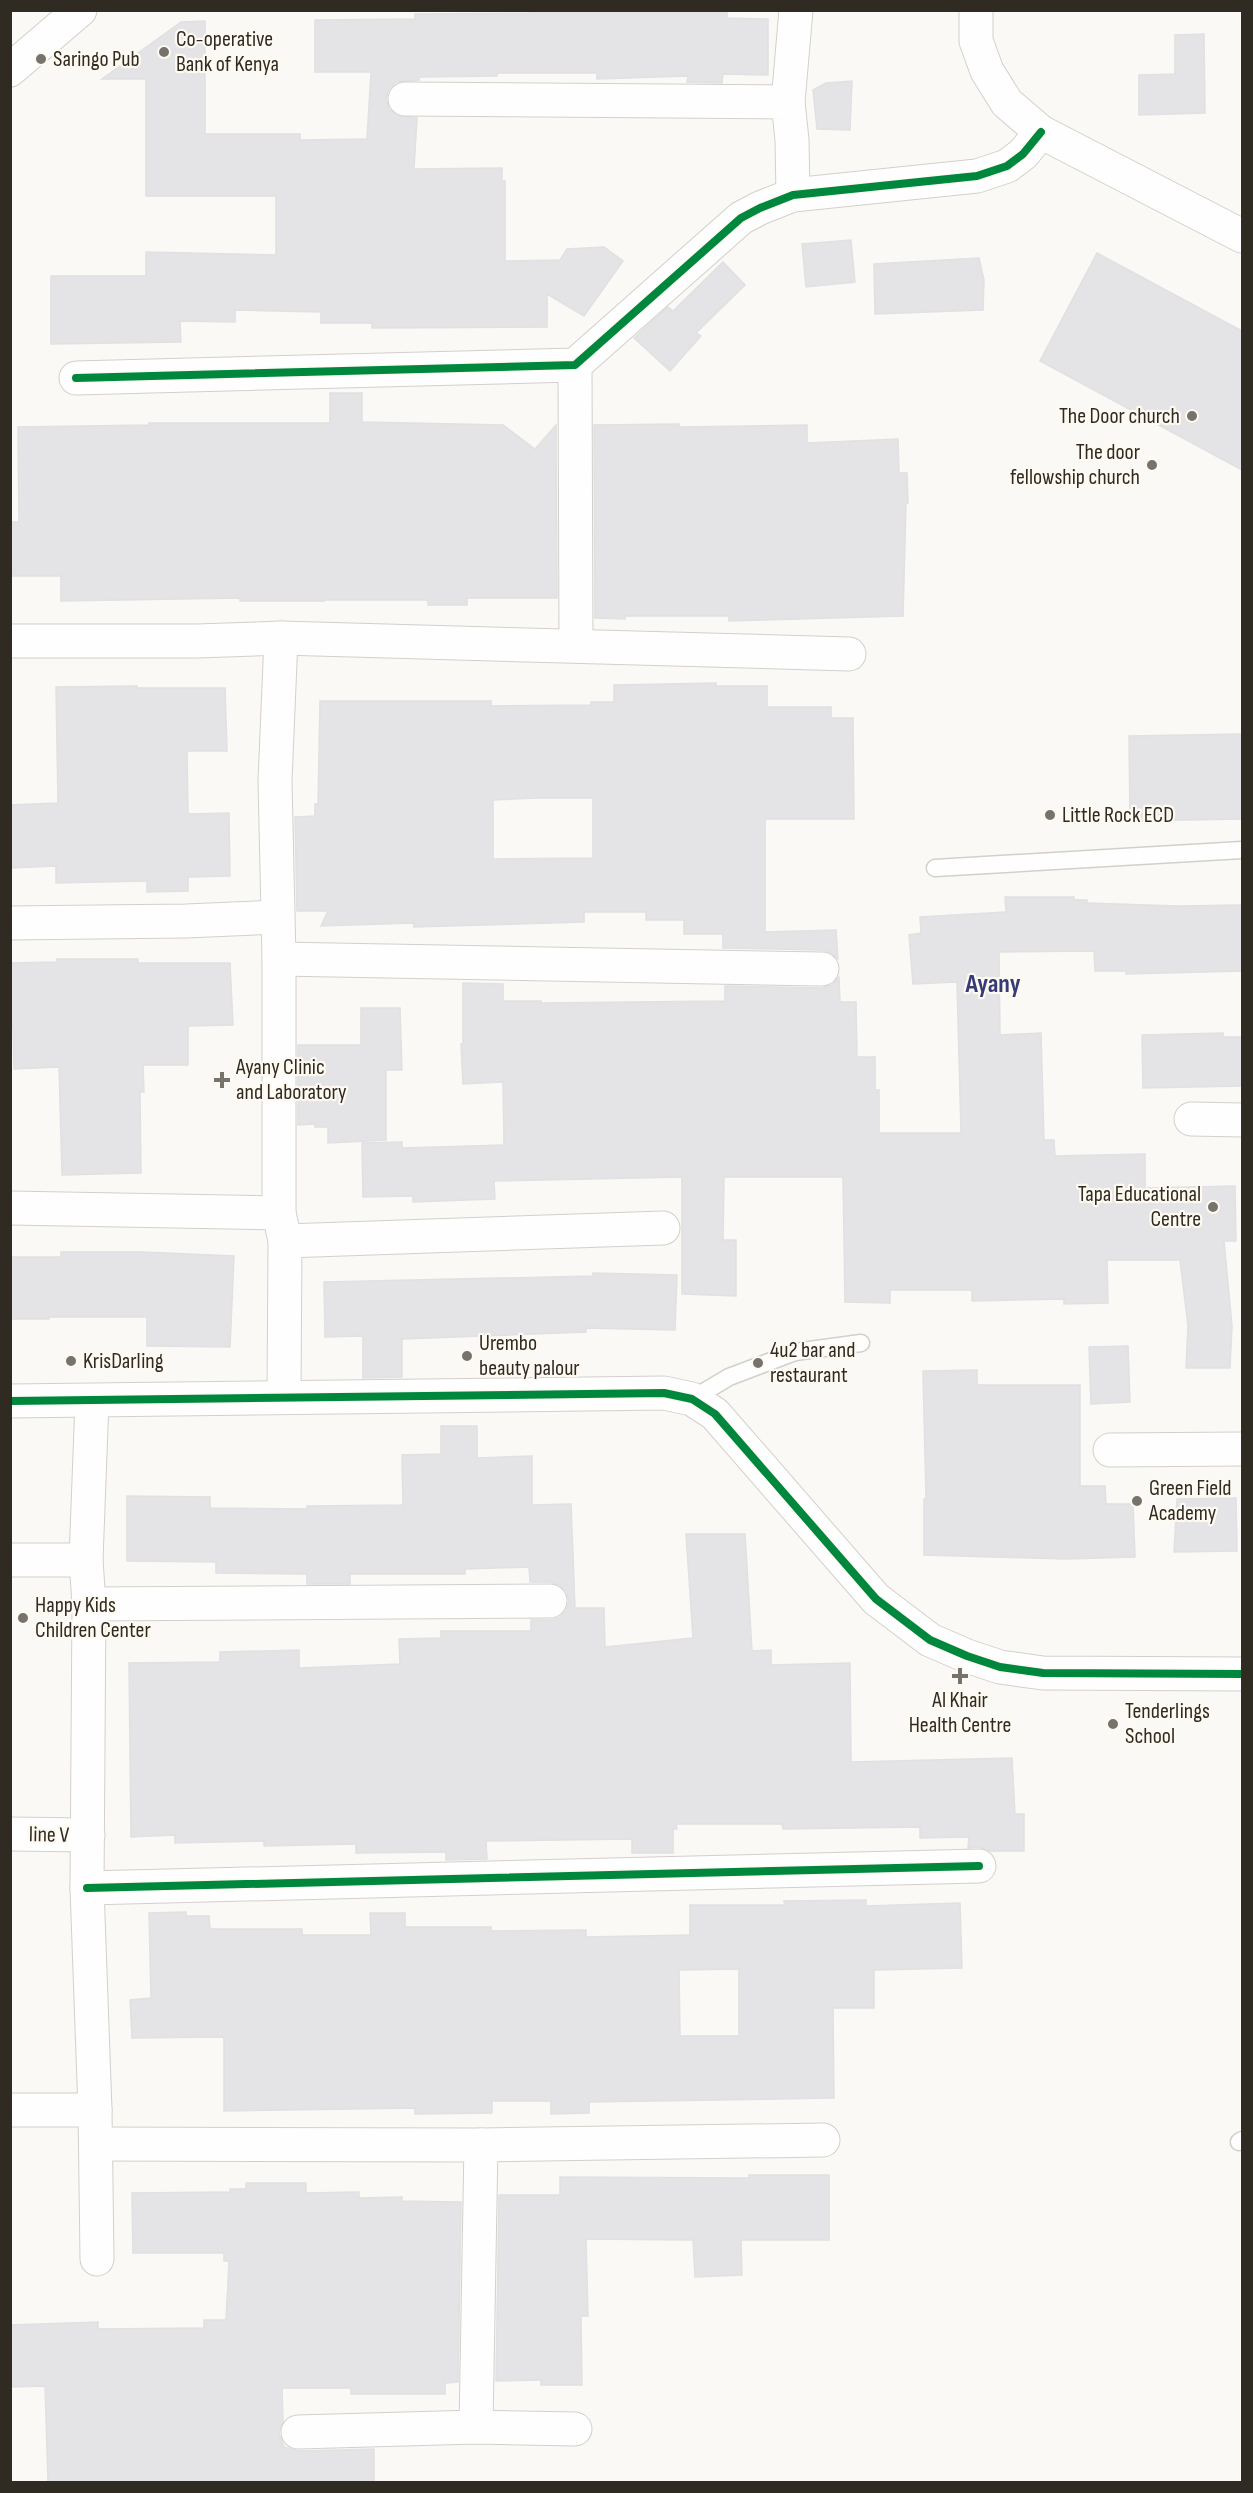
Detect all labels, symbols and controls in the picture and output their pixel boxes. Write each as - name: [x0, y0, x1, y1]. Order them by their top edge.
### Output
- place label: Co-operative Bank of Kenya: [176, 26, 279, 78]
- marker: Co-operative Bank of Kenya: [157, 45, 171, 59]
- place label: Saringo Pub: [53, 46, 140, 73]
- marker: Saringo Pub: [34, 52, 48, 66]
- place label: The Door church: [1059, 403, 1180, 430]
- marker: The Door church: [1185, 409, 1199, 423]
- place label: The door fellowship church: [1010, 439, 1140, 491]
- marker: The door fellowship church: [1145, 458, 1159, 472]
- place label: Little Rock ECD: [1062, 802, 1174, 829]
- marker: Little Rock ECD: [1043, 808, 1057, 822]
- district label: Ayany: [964, 969, 1021, 1000]
- place label: Ayany Clinic and Laboratory: [235, 1054, 347, 1106]
- marker: Ayany Clinic and Laboratory: [213, 1071, 231, 1089]
- place label: Tapa Educational Centre: [1078, 1181, 1201, 1233]
- marker: Tapa Educational Centre: [1206, 1200, 1220, 1214]
- place label: Urembo beauty palour: [479, 1330, 580, 1382]
- place label: 4u2 bar and restaurant: [770, 1337, 855, 1389]
- place label: KrisDarling: [83, 1348, 164, 1375]
- marker: Urembo beauty palour: [460, 1349, 474, 1363]
- marker: KrisDarling: [64, 1354, 78, 1368]
- marker: 4u2 bar and restaurant: [751, 1356, 765, 1370]
- place label: Green Field Academy: [1148, 1475, 1231, 1527]
- marker: Green Field Academy: [1130, 1494, 1144, 1508]
- place label: Happy Kids Children Center: [35, 1592, 151, 1644]
- marker: Happy Kids Children Center: [16, 1611, 30, 1625]
- marker: Al Khair Health Centre: [951, 1667, 969, 1685]
- place label: Al Khair Health Centre: [909, 1687, 1011, 1739]
- place label: Tenderlings School: [1125, 1698, 1210, 1750]
- marker: Tenderlings School: [1106, 1717, 1120, 1731]
- street label: line V: [29, 1821, 69, 1849]

